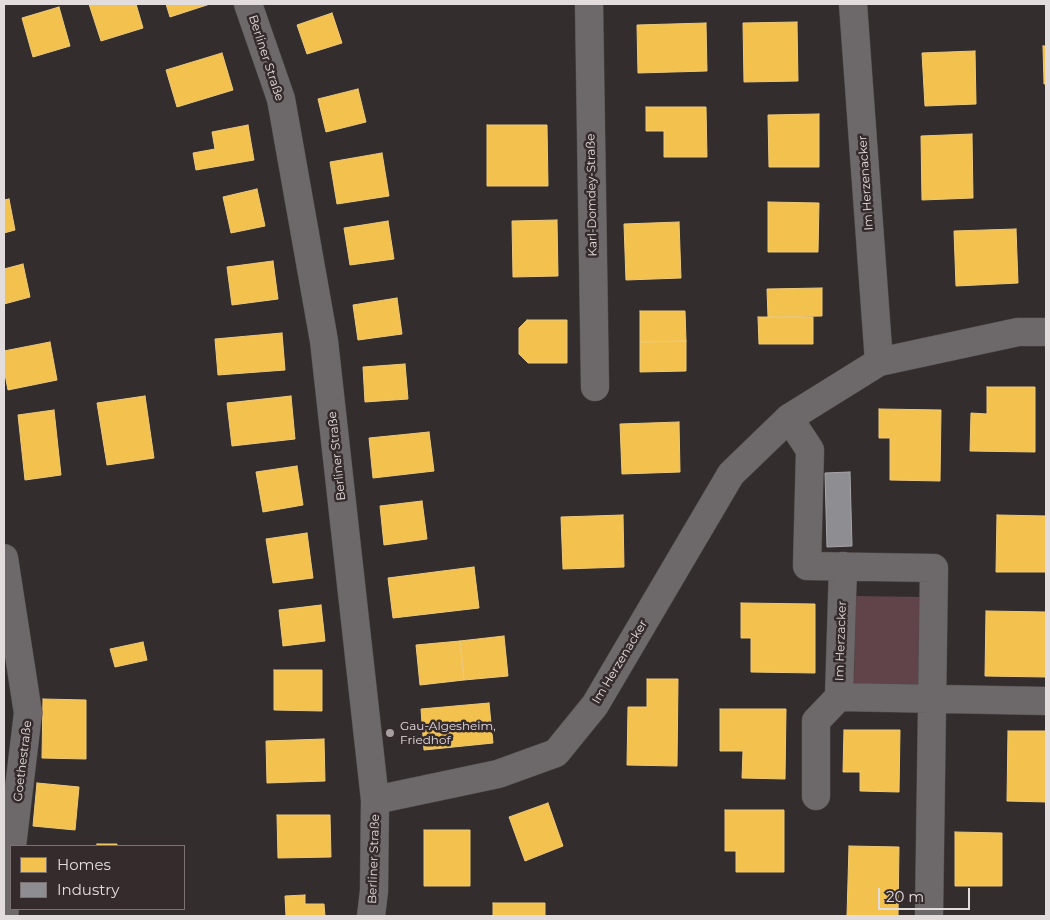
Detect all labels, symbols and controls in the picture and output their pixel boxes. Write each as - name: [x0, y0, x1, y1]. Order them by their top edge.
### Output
- street label: Berliner Straße: [245, 13, 287, 103]
- street label: Karl-Domdey-Straße: [584, 133, 600, 257]
- street label: Im Herzenacker: [855, 135, 877, 231]
- street label: Berliner Straße: [325, 411, 349, 501]
- street label: Im Herzacker: [832, 601, 850, 681]
- street label: Im Herzenacker: [589, 617, 651, 707]
- place label: Gau-Algesheim, Friedhof: [400, 719, 496, 747]
- street label: Goethestraße: [11, 720, 35, 802]
- marker: Gau-Algesheim, Friedhof: [384, 727, 396, 739]
- street label: Berliner Straße: [365, 814, 383, 904]
- legend: [10, 845, 185, 910]
- text: Homes: [57, 855, 111, 874]
- scale bar: [880, 878, 972, 910]
- text: Industry: [57, 880, 119, 899]
- text: 20 m: [886, 887, 924, 906]

